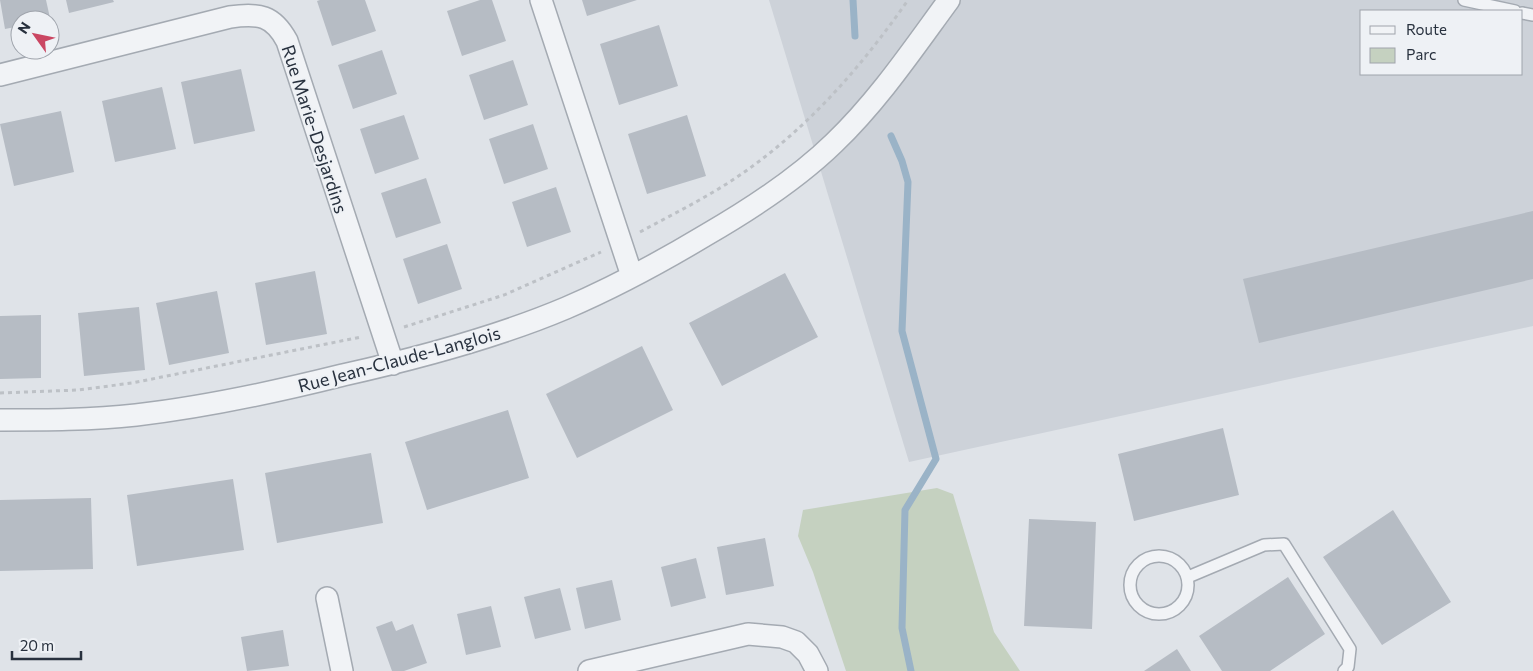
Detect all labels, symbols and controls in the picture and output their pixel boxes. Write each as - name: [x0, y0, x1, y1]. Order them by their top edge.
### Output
- north arrow: [10, 10, 60, 60]
- legend: [1360, 10, 1523, 75]
- text: N: [14, 19, 34, 37]
- text: Route: [1406, 20, 1447, 38]
- street label: Rue Marie-Desjardins: [277, 42, 353, 216]
- text: Parc: [1406, 45, 1436, 63]
- street label: Rue Jean-Claude-Langlois: [295, 321, 503, 397]
- scale bar: [12, 628, 81, 660]
- text: 20 m: [20, 636, 54, 654]

